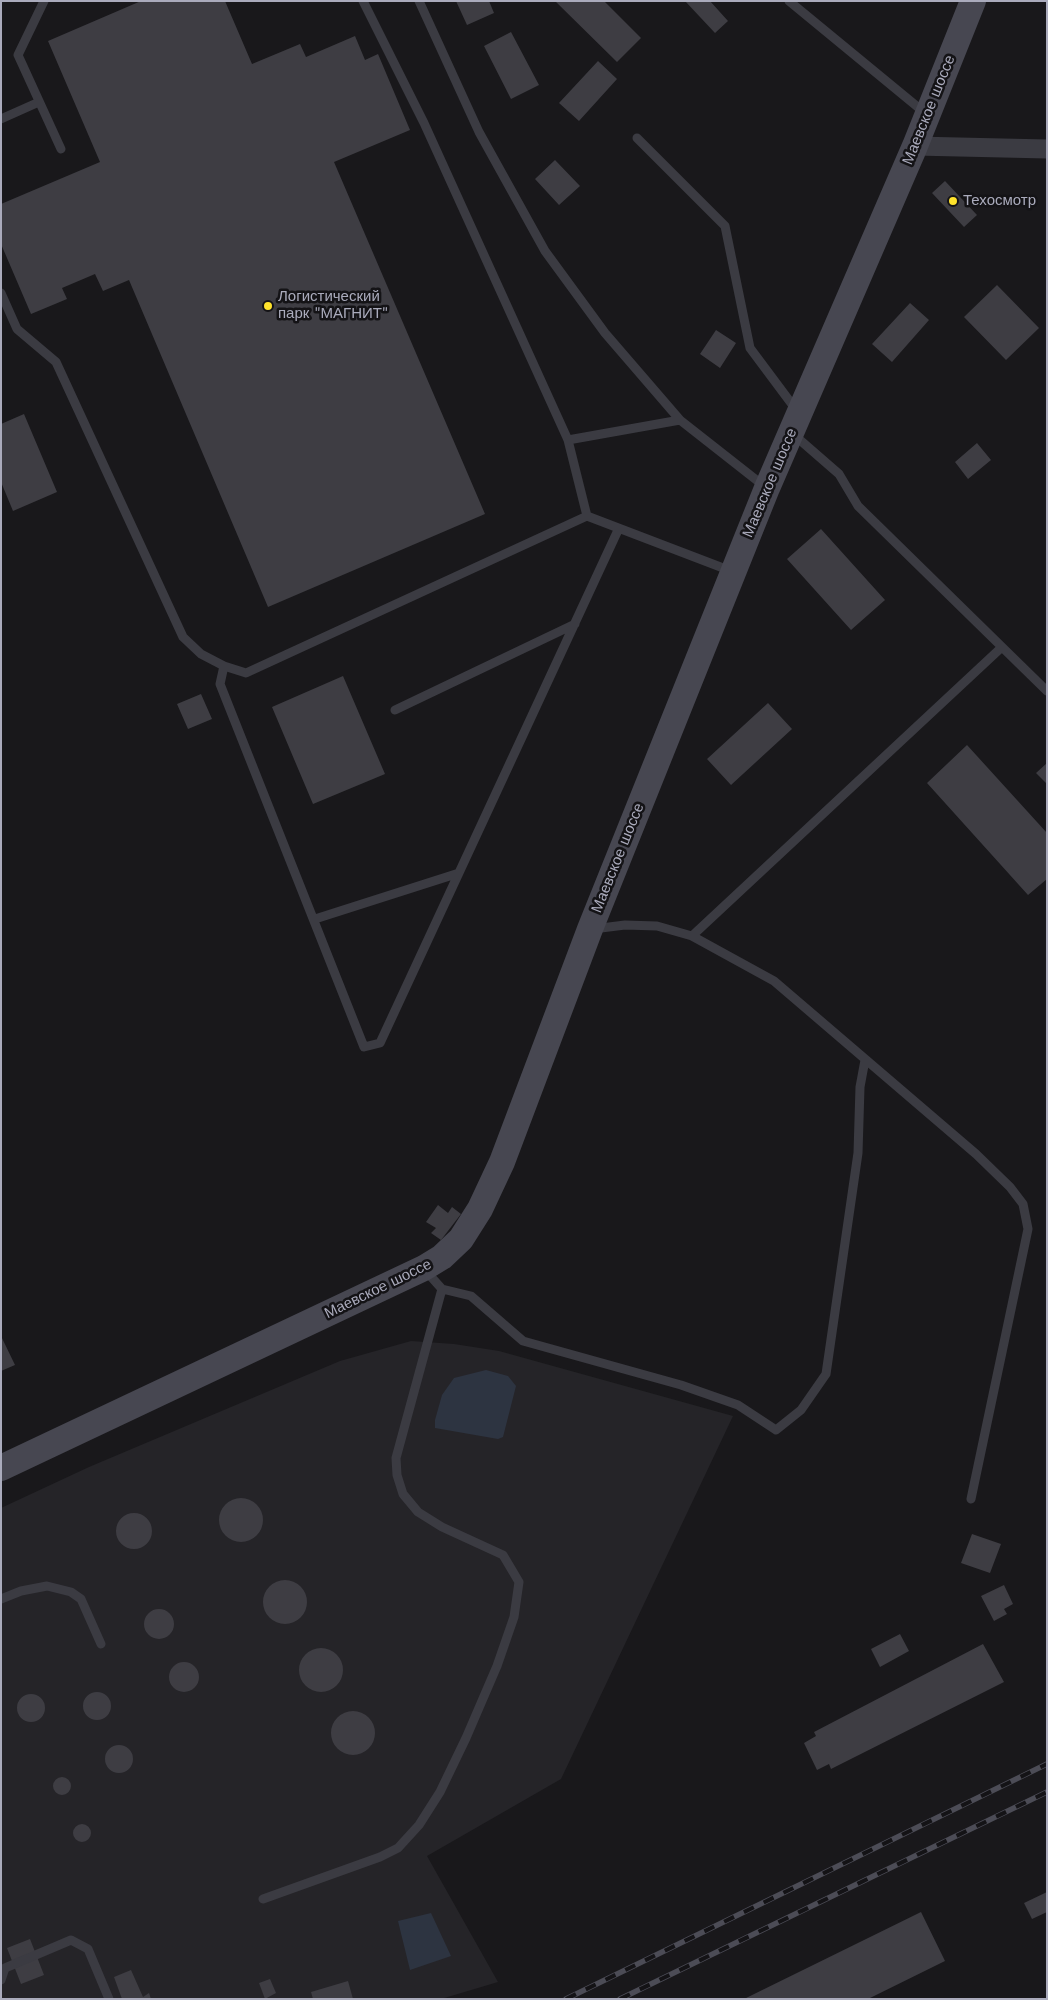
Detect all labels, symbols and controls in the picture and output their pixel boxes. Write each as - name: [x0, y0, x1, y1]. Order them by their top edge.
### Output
- street label: Маевское шоссе: [899, 52, 959, 168]
- place label: Техосмотр: [963, 192, 1036, 210]
- marker: Техосмотр: [947, 195, 959, 207]
- place label: Логистический парк "МАГНИТ": [278, 288, 388, 323]
- marker: Логистический парк "МАГНИТ": [262, 300, 274, 312]
- street label: Маевское шоссе: [739, 426, 801, 540]
- street label: Маевское шоссе: [588, 800, 648, 916]
- street label: Маевское шоссе: [322, 1255, 434, 1323]

